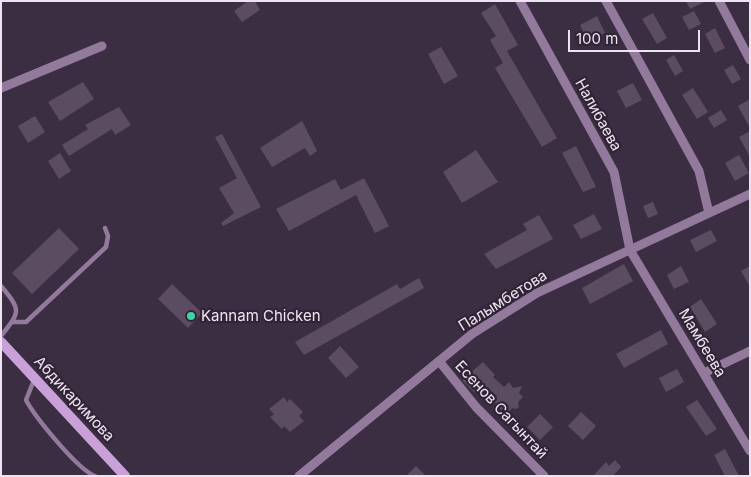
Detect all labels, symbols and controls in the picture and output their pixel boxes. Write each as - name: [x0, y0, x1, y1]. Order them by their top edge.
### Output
- scale bar: [571, 20, 704, 52]
- text: 100 m: [576, 29, 618, 48]
- street label: Налибаева: [571, 76, 625, 154]
- street label: Палымбетова: [455, 267, 551, 335]
- street label: Мамбеева: [675, 305, 729, 381]
- place label: Kannam Chicken: [201, 307, 321, 325]
- marker: Kannam Chicken: [185, 310, 197, 322]
- street label: Абдикаримова: [30, 353, 118, 445]
- street label: Есенов Сагынтай: [451, 357, 551, 463]

